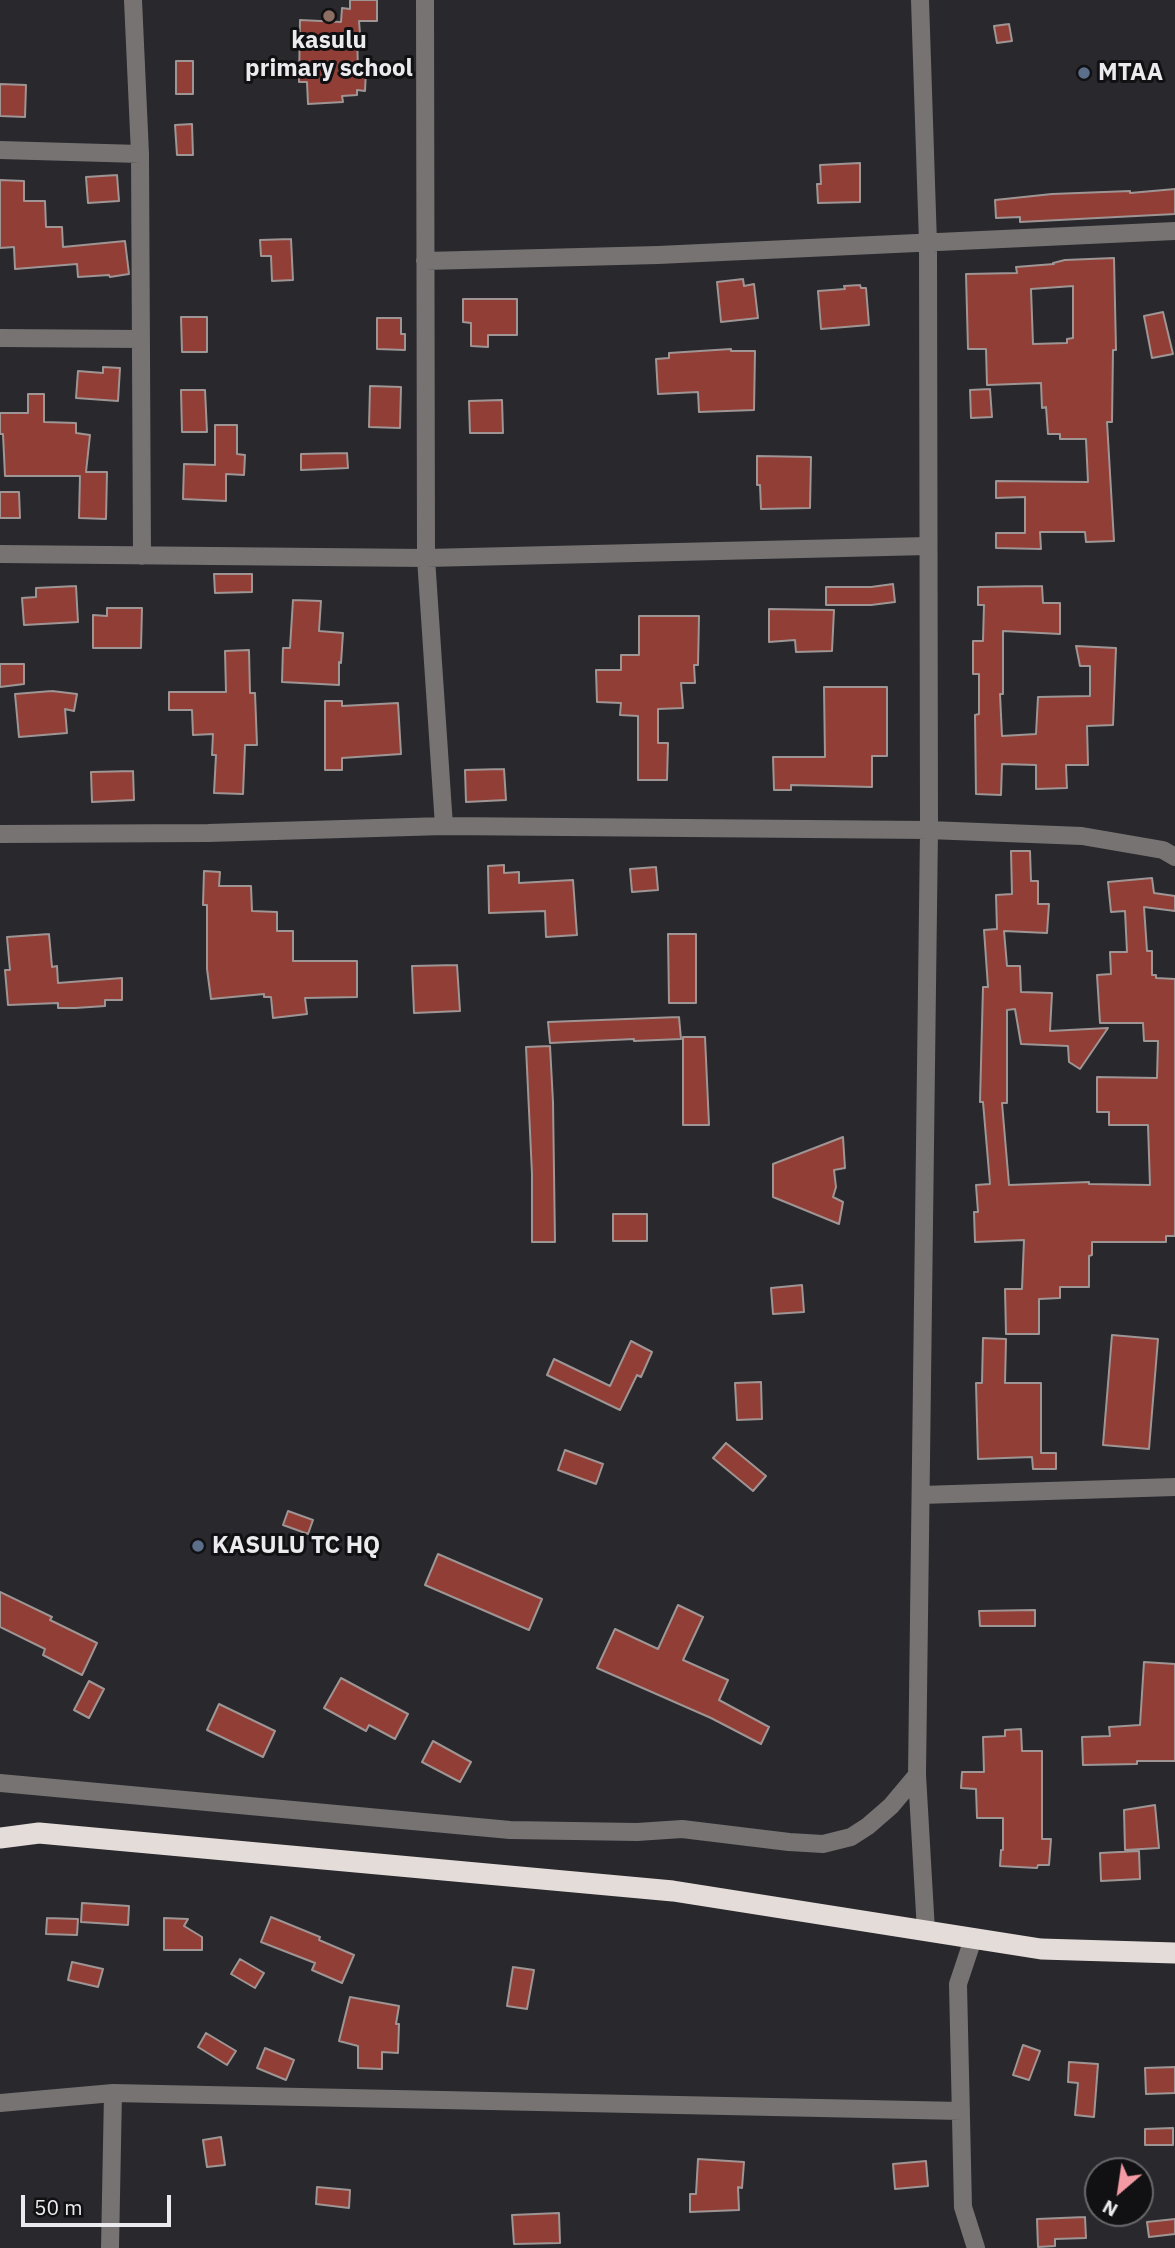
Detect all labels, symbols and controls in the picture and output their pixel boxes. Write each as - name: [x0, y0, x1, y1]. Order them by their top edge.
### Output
- marker: kasulu primary school: [321, 8, 337, 24]
- place label: kasulu primary school: [245, 27, 413, 83]
- place label: MTAA: [1098, 59, 1163, 87]
- marker: MTAA: [1076, 65, 1092, 81]
- place label: KASULU TC HQ: [212, 1532, 380, 1560]
- marker: KASULU TC HQ: [190, 1538, 206, 1554]
- north arrow: [1084, 2157, 1154, 2227]
- scale bar: [24, 2182, 175, 2226]
- text: 50 m: [34, 2193, 83, 2221]
- text: N: [1098, 2195, 1122, 2222]

